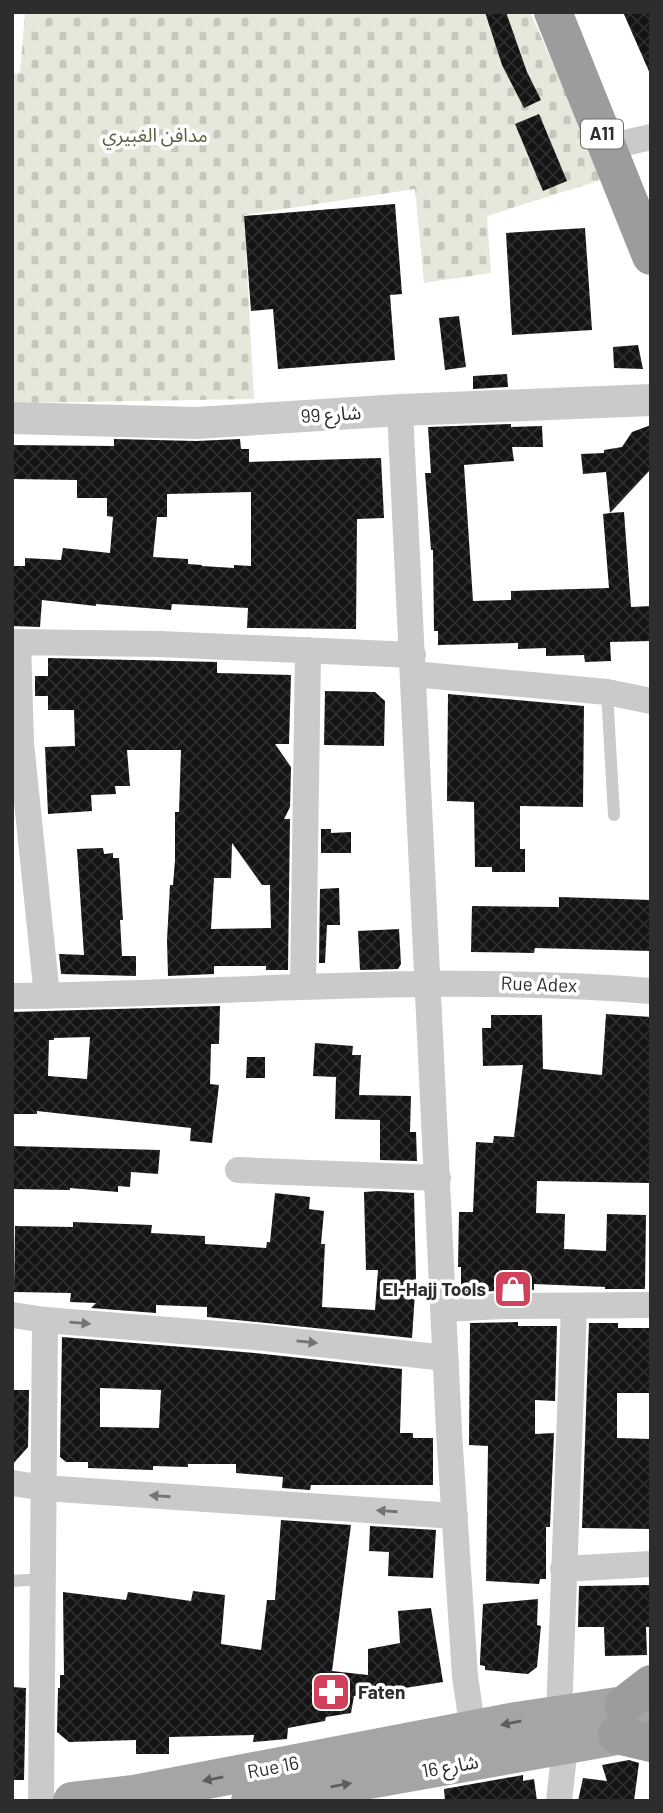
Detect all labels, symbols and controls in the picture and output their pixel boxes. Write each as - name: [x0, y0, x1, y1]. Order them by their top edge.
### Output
- road number: A11: [581, 119, 623, 148]
- park label: مدافن الغبيري: [102, 123, 208, 150]
- street label: شارع 99: [300, 400, 362, 430]
- street label: Rue Adex: [500, 971, 578, 996]
- shop icon: El-Hajj Tools: [492, 1268, 534, 1310]
- place label: El-Hajj Tools: [382, 1277, 486, 1300]
- one-way arrow: [69, 1318, 91, 1329]
- one-way arrow: [296, 1337, 318, 1348]
- one-way arrow: [148, 1490, 170, 1501]
- one-way arrow: [375, 1506, 397, 1517]
- pharmacy icon: Faten: [310, 1671, 352, 1713]
- place label: Faten: [358, 1680, 405, 1703]
- one-way arrow: [500, 1717, 522, 1728]
- street label: شارع 16: [420, 1749, 481, 1785]
- street label: Rue 16: [245, 1750, 301, 1783]
- one-way arrow: [202, 1773, 224, 1784]
- one-way arrow: [330, 1779, 352, 1790]

